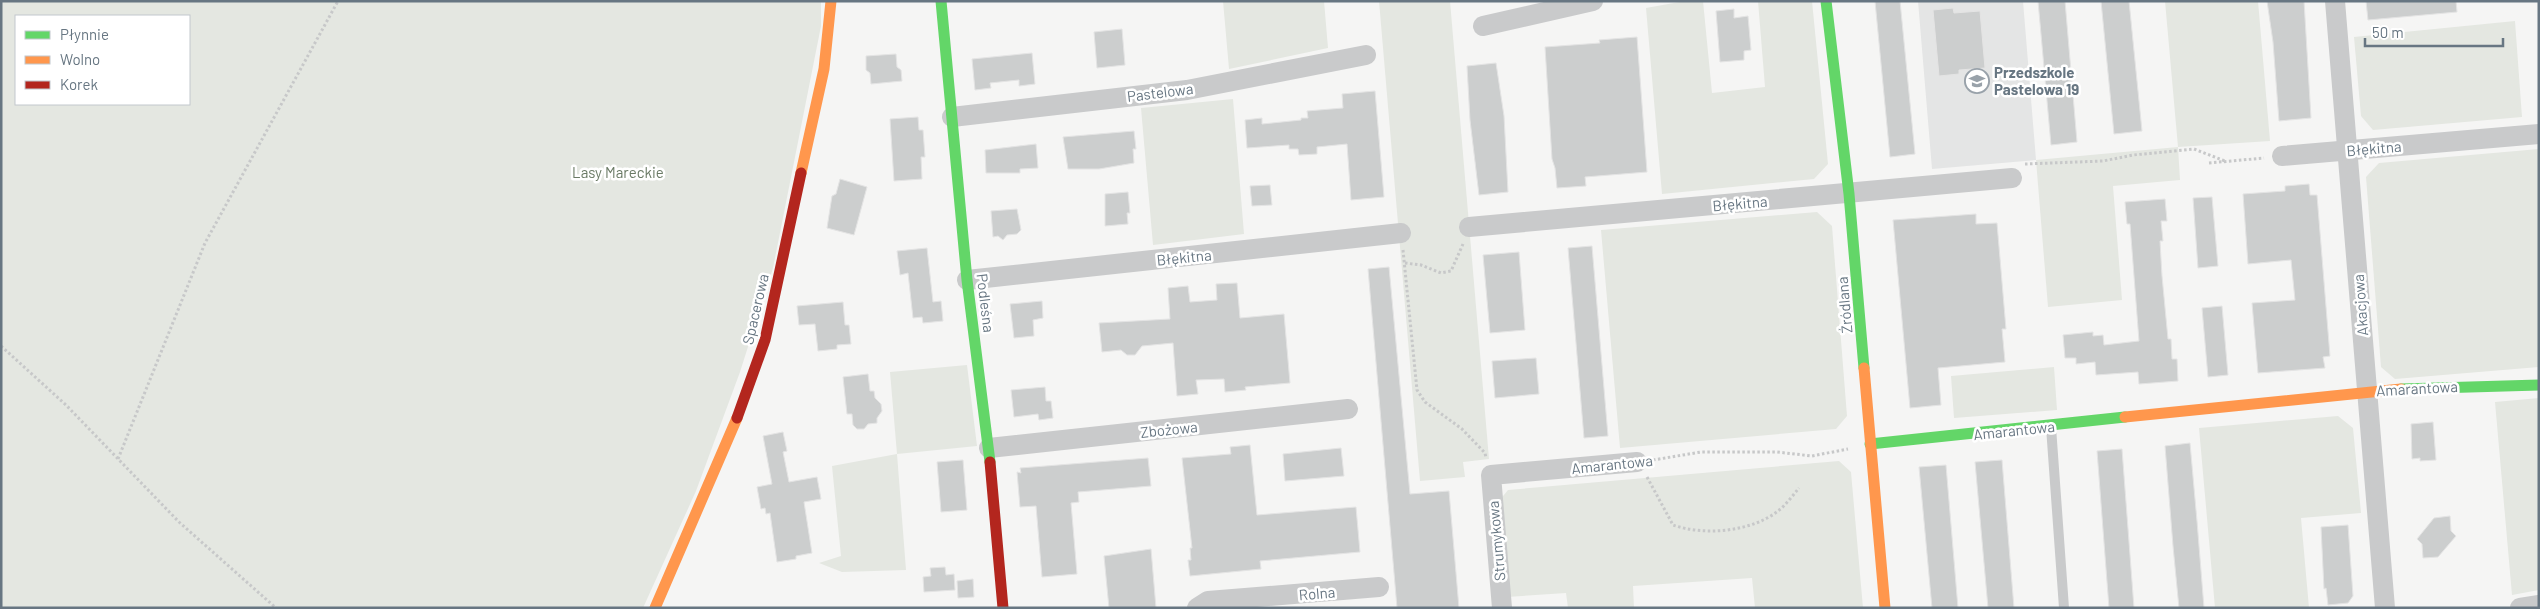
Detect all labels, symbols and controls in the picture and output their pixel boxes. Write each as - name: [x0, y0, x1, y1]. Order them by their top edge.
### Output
- legend: [15, 15, 190, 105]
- scale bar: [2365, 15, 2502, 47]
- text: 50 m: [2372, 23, 2404, 41]
- text: Płynnie: [60, 25, 109, 43]
- text: Wolno: [60, 50, 100, 68]
- place label: Przedszkole Pastelowa 19: [1994, 63, 2079, 98]
- school or university icon: Przedszkole Pastelowa 19: [1964, 68, 1990, 94]
- text: Korek: [60, 75, 98, 93]
- street label: Pastelowa: [1126, 79, 1194, 105]
- street label: Błękitna: [2346, 137, 2402, 159]
- park label: Lasy Mareckie: [572, 163, 664, 181]
- street label: Błękitna: [1712, 192, 1768, 214]
- street label: Błękitna: [1156, 245, 1212, 269]
- street label: Spacerowa: [738, 272, 772, 346]
- street label: Podleśna: [973, 272, 999, 334]
- street label: Akacjowa: [2349, 274, 2371, 336]
- street label: Źródlana: [1833, 276, 1855, 334]
- street label: Amarantowa: [2376, 377, 2458, 399]
- street label: Zbożowa: [1140, 417, 1198, 441]
- street label: Amarantowa: [1972, 417, 2056, 443]
- street label: Amarantowa: [1570, 451, 1654, 477]
- street label: Strumykowa: [1484, 500, 1508, 582]
- street label: Rolna: [1298, 582, 1336, 604]

